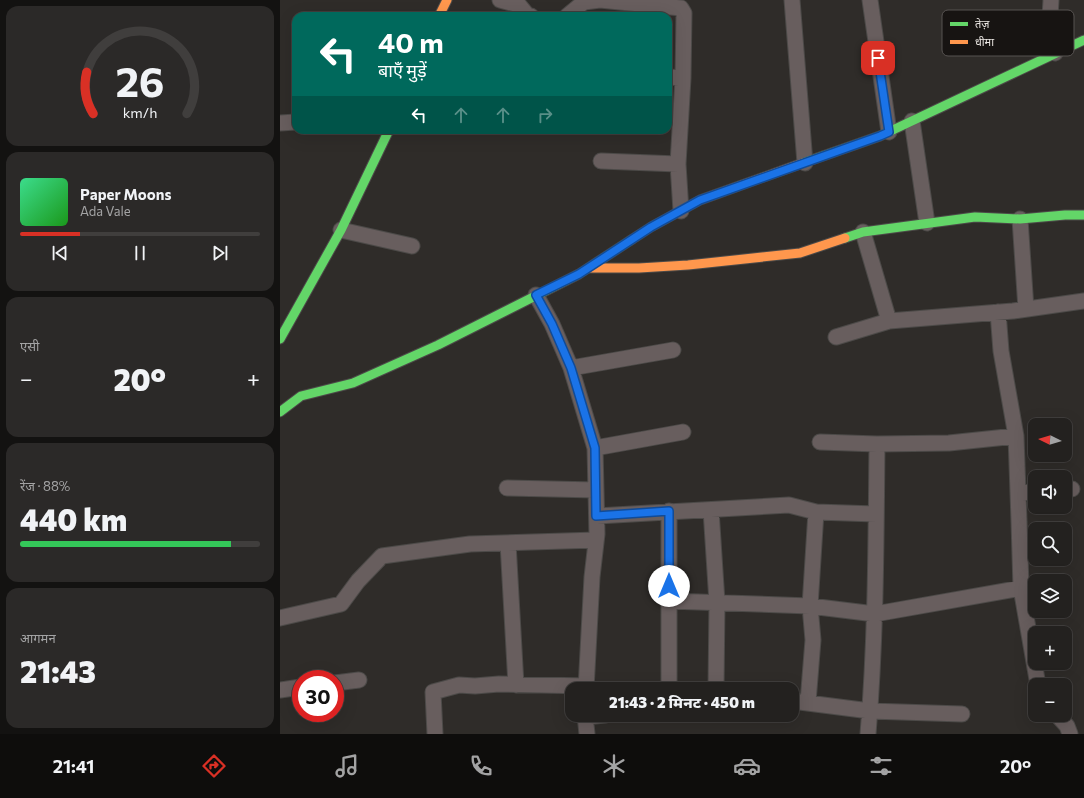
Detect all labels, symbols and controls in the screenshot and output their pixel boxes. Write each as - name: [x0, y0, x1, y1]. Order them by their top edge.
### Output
- legend: [942, 10, 1074, 56]
- text: तेज़: [975, 17, 990, 30]
- text: 40 m: [378, 25, 444, 59]
- icon: left: [312, 28, 364, 80]
- text: धीमा: [975, 35, 994, 48]
- pin: [861, 41, 895, 75]
- icon: arrive: [867, 47, 889, 69]
- text: 26: [115, 55, 165, 106]
- text: बाएँ मुड़ें: [378, 59, 427, 81]
- text: km/h: [123, 102, 157, 120]
- icon: left: [408, 104, 430, 126]
- icon: ahead: [450, 104, 472, 126]
- icon: ahead: [492, 104, 514, 126]
- icon: right: [534, 104, 556, 126]
- text: Paper Moons: [80, 185, 171, 203]
- text: Ada Vale: [80, 203, 131, 219]
- icon: previous: [49, 242, 71, 264]
- icon: pause: [129, 242, 151, 264]
- icon: next: [209, 242, 231, 264]
- text: एसी: [20, 338, 39, 354]
- text: 20°: [113, 360, 166, 397]
- text: −: [20, 365, 33, 392]
- text: +: [247, 365, 260, 392]
- north arrow: [1028, 418, 1072, 462]
- map controls: [1028, 418, 1072, 722]
- button: sound: [1028, 470, 1072, 514]
- text: रेंज · 88%: [20, 478, 70, 494]
- text: 440 km: [20, 500, 127, 537]
- button: search: [1028, 522, 1072, 566]
- position arrow: [648, 565, 690, 607]
- button: layers: [1028, 574, 1072, 618]
- button: +: [1028, 626, 1072, 670]
- text: आगमन: [20, 630, 56, 646]
- text: 21:43: [20, 652, 96, 689]
- speed limit sign: 30: [292, 670, 344, 722]
- button: −: [1028, 678, 1072, 722]
- text: 21:43 · 2 मिनट · 450 m: [609, 693, 755, 711]
- icon: directions: [200, 752, 228, 780]
- icon: music: [333, 752, 361, 780]
- icon: phone: [467, 752, 495, 780]
- icon: climate: [600, 752, 628, 780]
- icon: car: [733, 752, 761, 780]
- icon: filters: [867, 752, 895, 780]
- text: 21:41: [53, 755, 94, 777]
- text: 20°: [1000, 755, 1031, 777]

